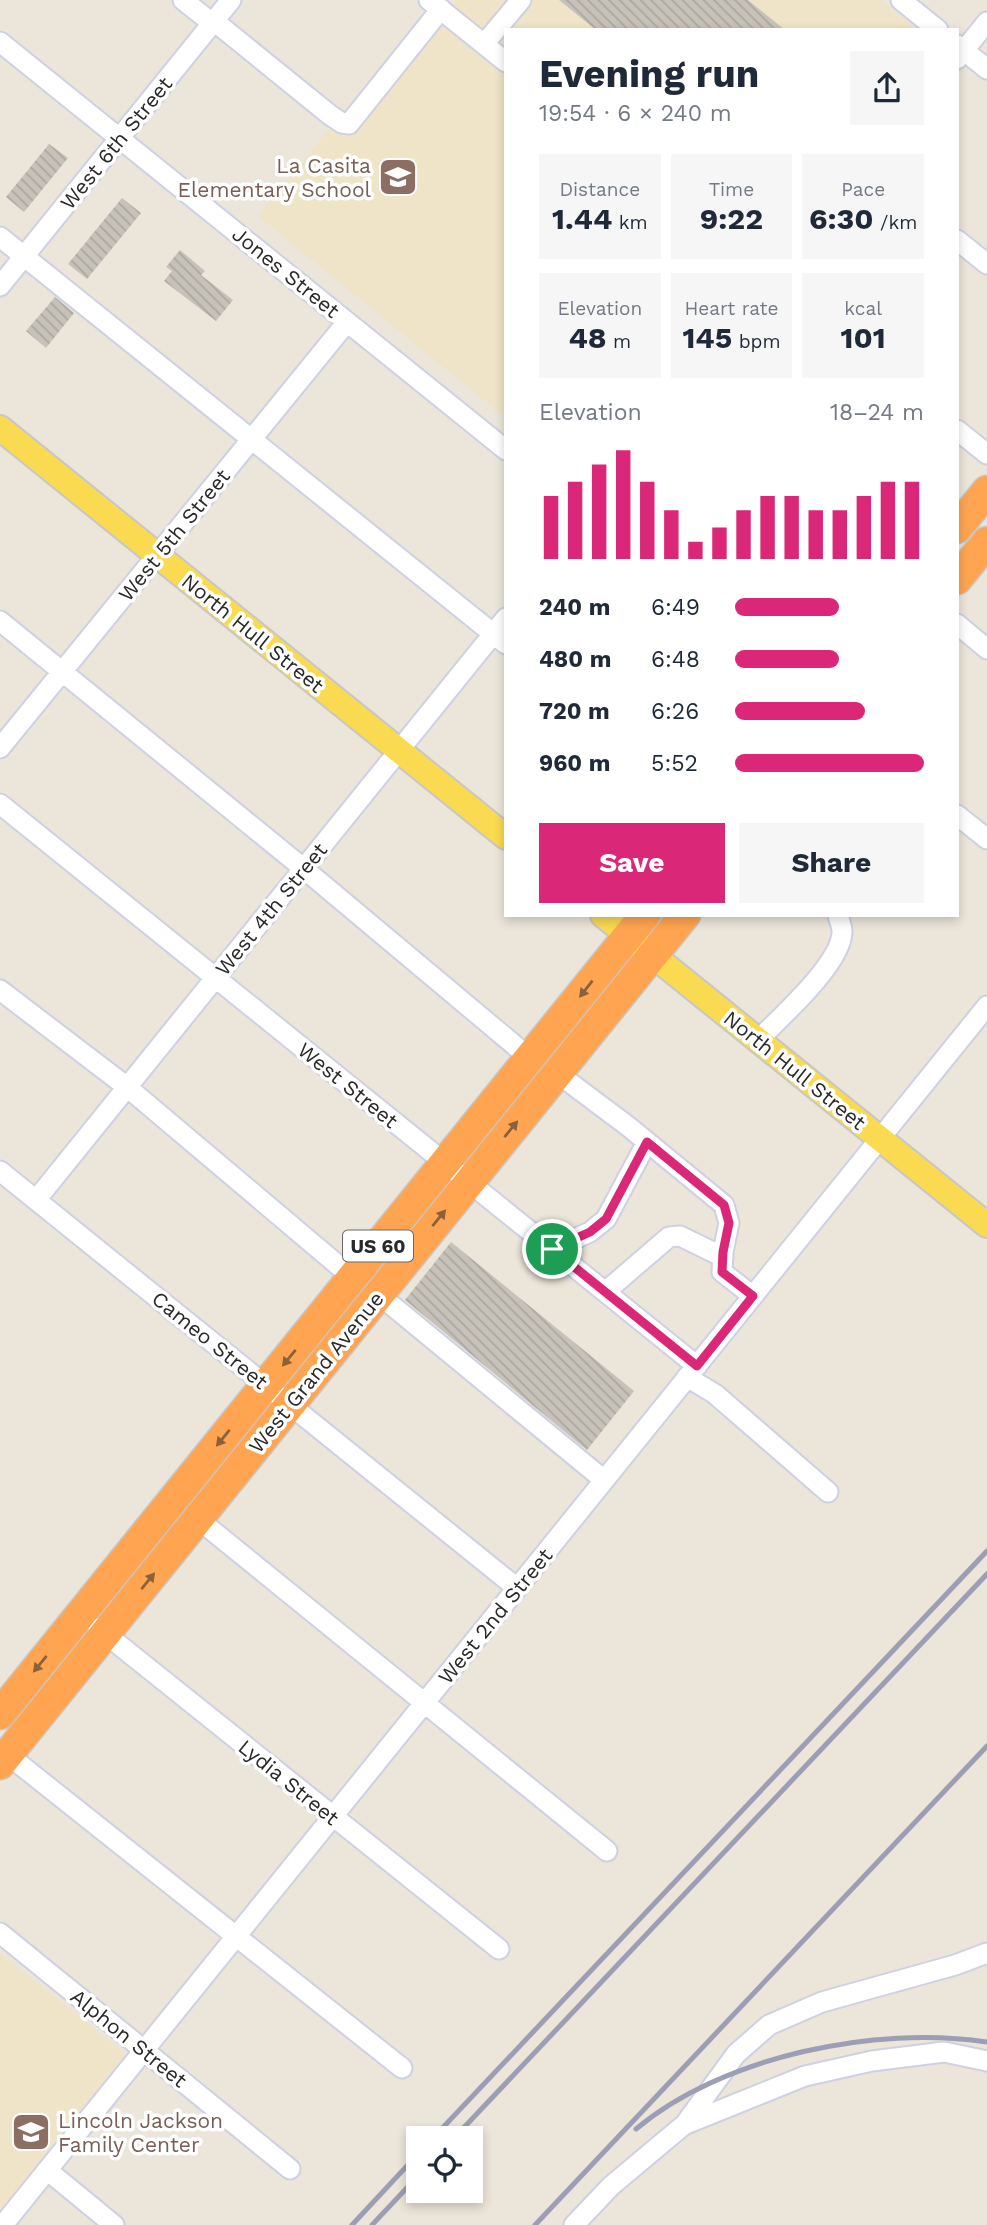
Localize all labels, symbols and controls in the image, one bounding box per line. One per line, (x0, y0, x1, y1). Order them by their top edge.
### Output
button: share (850, 51, 924, 125)
text: Evening run (539, 52, 759, 96)
street label: West 6th Street (55, 71, 177, 214)
text: 19:54 · 6 × 240 m (539, 100, 732, 127)
place label: La Casita Elementary School (178, 153, 372, 202)
school or university icon: La Casita Elementary School (377, 156, 419, 198)
text: Distance (559, 178, 640, 201)
text: Time (709, 178, 754, 201)
text: Pace (841, 178, 885, 201)
text: 1.44 (552, 201, 612, 236)
text: 9:22 (700, 201, 763, 236)
text: 6:30 (809, 201, 874, 236)
text: km (612, 211, 648, 234)
text: /km (874, 211, 917, 234)
street label: Jones Street (227, 221, 345, 323)
text: Elevation (557, 297, 642, 320)
text: Heart rate (685, 297, 778, 320)
text: kcal (844, 297, 882, 320)
text: 48 (568, 320, 607, 355)
text: 145 (682, 320, 732, 355)
text: 101 (841, 320, 886, 355)
text: m (607, 330, 631, 353)
text: bpm (732, 330, 781, 353)
text: Elevation (539, 399, 642, 426)
text: 18–24 m (830, 399, 924, 426)
street label: West 5th Street (113, 464, 235, 606)
street label: North Hull Street (177, 568, 329, 698)
text: 240 m (539, 594, 610, 621)
text: 6:49 (651, 594, 700, 621)
text: 480 m (539, 646, 611, 673)
text: 6:48 (651, 646, 700, 673)
text: 720 m (539, 698, 610, 725)
text: 6:26 (651, 698, 699, 725)
text: 960 m (539, 750, 610, 777)
text: 5:52 (651, 750, 698, 777)
button: Save (539, 823, 725, 903)
button: Share (739, 823, 924, 903)
street label: West 4th Street (210, 837, 332, 980)
one-way arrow (579, 980, 593, 998)
street label: North Hull Street (719, 1005, 871, 1135)
street label: West Street (293, 1037, 403, 1133)
one-way arrow (504, 1120, 519, 1138)
one-way arrow (432, 1210, 447, 1228)
pin (522, 1219, 582, 1279)
road number: US 60 (343, 1230, 413, 1262)
icon: arrive (533, 1230, 571, 1268)
street label: Cameo Street (147, 1286, 273, 1394)
street label: West Grand Avenue (243, 1286, 389, 1458)
one-way arrow (281, 1348, 296, 1366)
one-way arrow (216, 1429, 231, 1447)
street label: West 2nd Street (433, 1543, 558, 1689)
one-way arrow (141, 1573, 156, 1591)
one-way arrow (33, 1655, 48, 1673)
street label: Lydia Street (234, 1734, 344, 1830)
street label: Alphon Street (66, 1983, 192, 2093)
place label: Lincoln Jackson Family Center (58, 2108, 223, 2157)
school or university icon: Lincoln Jackson Family Center (10, 2111, 52, 2153)
map controls (406, 2126, 483, 2203)
button: locate (406, 2126, 483, 2203)

